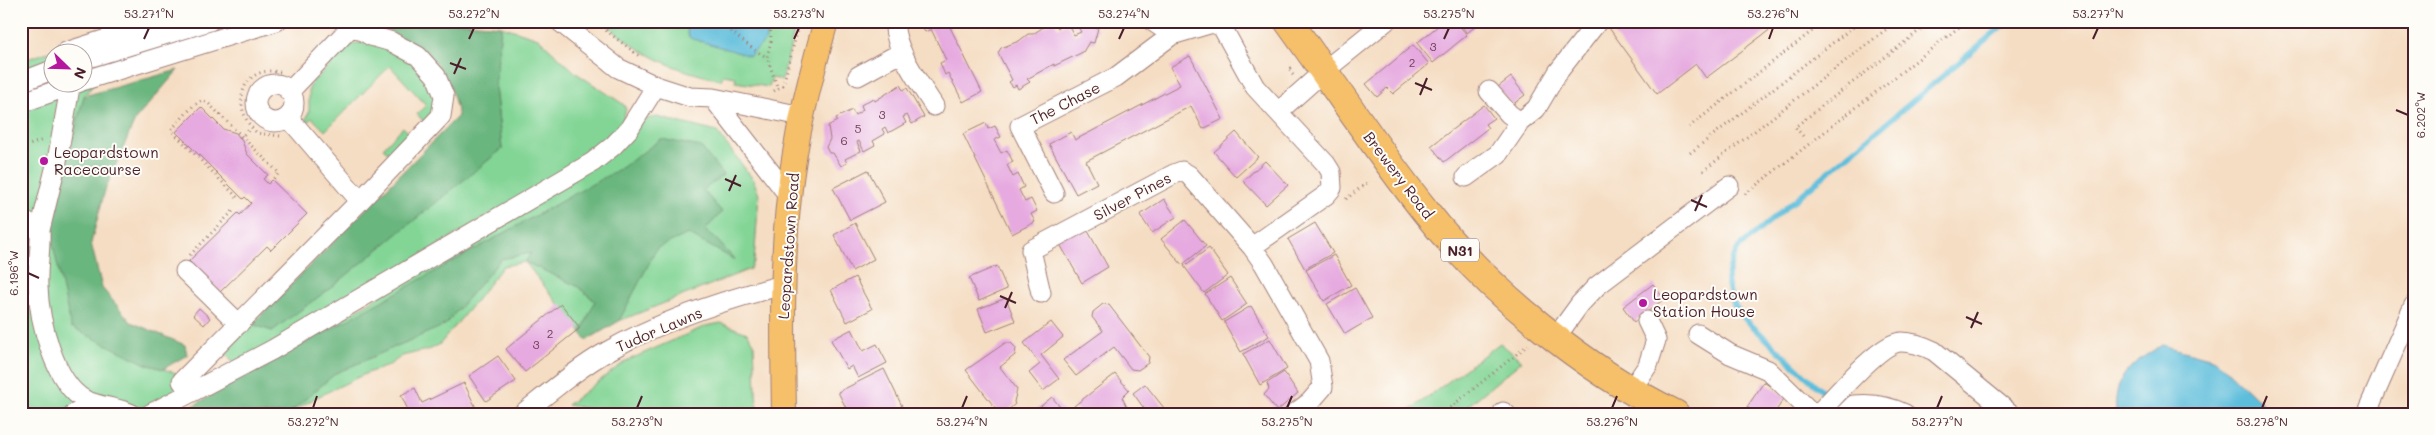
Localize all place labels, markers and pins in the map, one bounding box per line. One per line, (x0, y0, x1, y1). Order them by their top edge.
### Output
place label: Leopardstown Racecourse (54, 142, 158, 179)
marker: Leopardstown Racecourse (38, 155, 50, 167)
place label: Leopardstown Station House (1653, 284, 1757, 321)
marker: Leopardstown Station House (1637, 297, 1649, 309)

